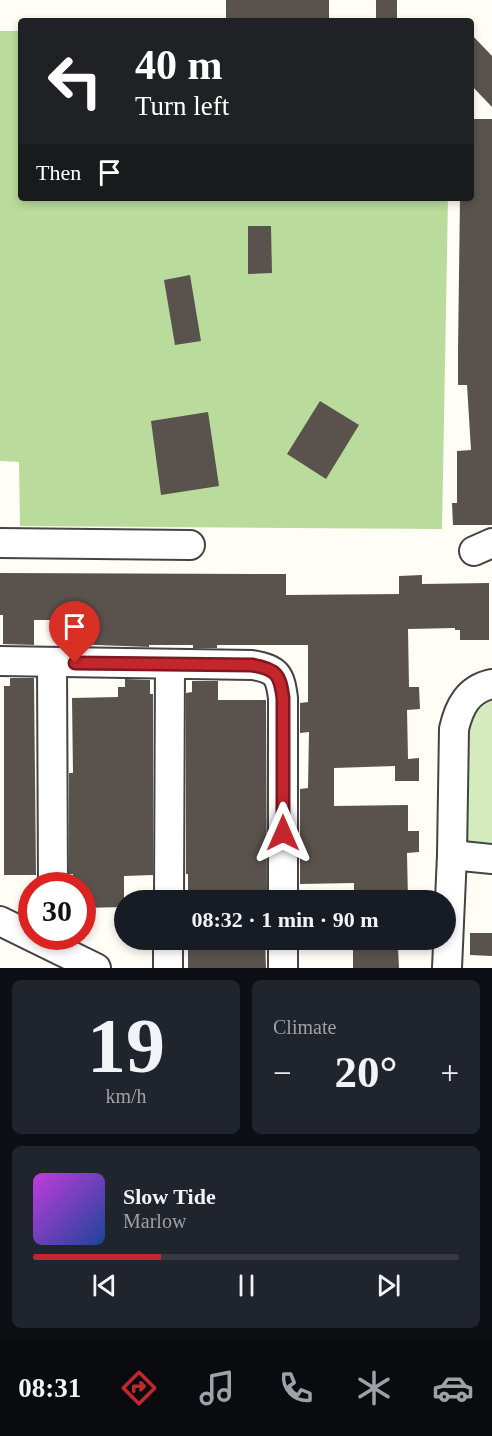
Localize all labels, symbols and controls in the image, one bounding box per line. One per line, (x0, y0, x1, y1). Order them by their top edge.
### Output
icon: left (36, 42, 114, 120)
text: 40 m (135, 42, 223, 88)
text: Turn left (135, 91, 229, 121)
icon: arrive (93, 156, 126, 189)
text: Then (36, 160, 81, 185)
pin (49, 601, 100, 663)
icon: arrive (58, 610, 91, 643)
position arrow (251, 801, 315, 865)
speed limit sign: 30 (18, 872, 96, 950)
text: 08:32 · 1 min · 90 m (192, 907, 379, 932)
text: 19 (87, 1002, 165, 1089)
text: Climate (273, 1016, 336, 1038)
text: 20° (335, 1047, 398, 1097)
text: − (273, 1055, 292, 1091)
text: + (440, 1055, 459, 1091)
text: km/h (105, 1085, 147, 1107)
text: Slow Tide (123, 1184, 216, 1209)
text: Marlow (123, 1210, 186, 1232)
icon: previous (88, 1269, 121, 1302)
icon: pause (230, 1269, 263, 1302)
icon: next (372, 1269, 405, 1302)
icon: directions (118, 1367, 160, 1409)
icon: music (196, 1367, 238, 1409)
icon: phone (275, 1367, 317, 1409)
icon: climate (353, 1367, 395, 1409)
icon: car (432, 1367, 474, 1409)
text: 08:31 (18, 1373, 81, 1403)

